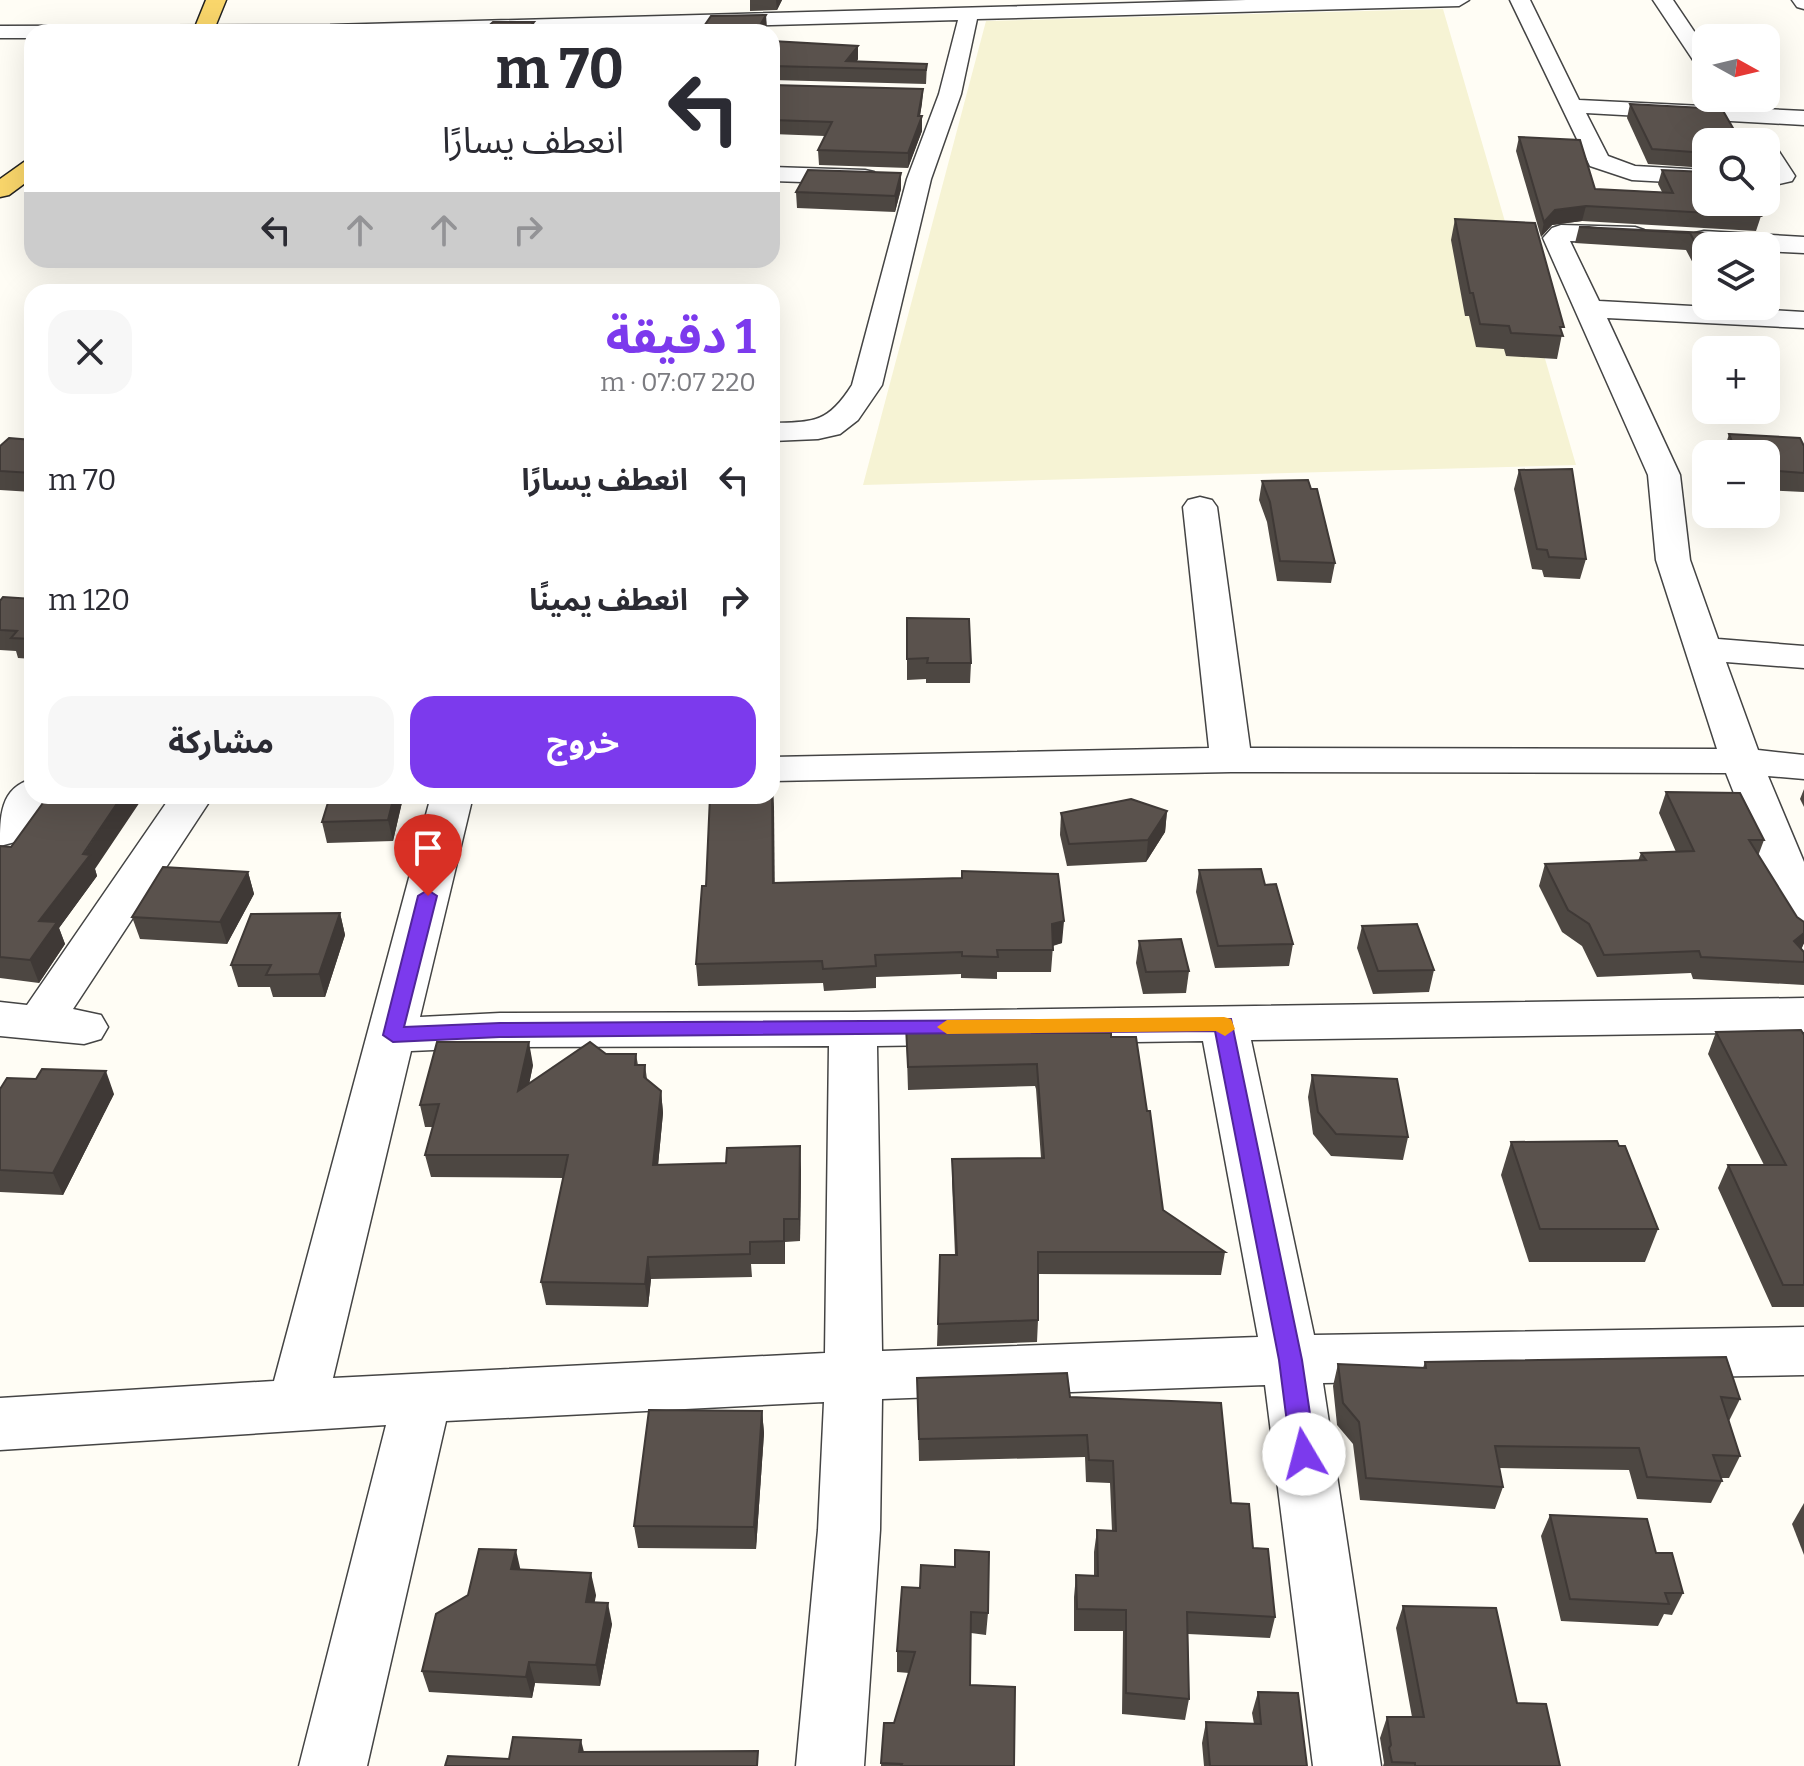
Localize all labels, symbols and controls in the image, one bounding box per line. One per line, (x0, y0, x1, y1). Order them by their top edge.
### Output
north arrow (1692, 24, 1780, 112)
map controls (1692, 24, 1780, 528)
text: 70 m (496, 36, 624, 103)
icon: left (652, 56, 756, 160)
text: انعطف يسارًا (442, 119, 624, 163)
button: search (1692, 128, 1780, 216)
icon: left (254, 208, 298, 252)
icon: ahead (338, 208, 382, 252)
icon: ahead (422, 208, 466, 252)
icon: right (506, 208, 550, 252)
button: layers (1692, 232, 1780, 320)
text: 1 دقيقة (606, 308, 756, 366)
button: close (48, 310, 132, 394)
button: + (1692, 336, 1780, 424)
text: 220 m · 07:07 (600, 367, 756, 398)
button: − (1692, 440, 1780, 528)
icon: left (712, 458, 756, 502)
text: 70 m (48, 462, 116, 498)
text: انعطف يسارًا (521, 462, 688, 498)
icon: right (712, 578, 756, 622)
text: 120 m (48, 582, 130, 618)
text: انعطف يمينًا (529, 582, 688, 618)
button: مشاركة (48, 696, 394, 788)
button: خروج (410, 696, 756, 788)
pin (394, 814, 462, 896)
icon: arrive (406, 826, 450, 870)
position arrow (1262, 1412, 1346, 1496)

